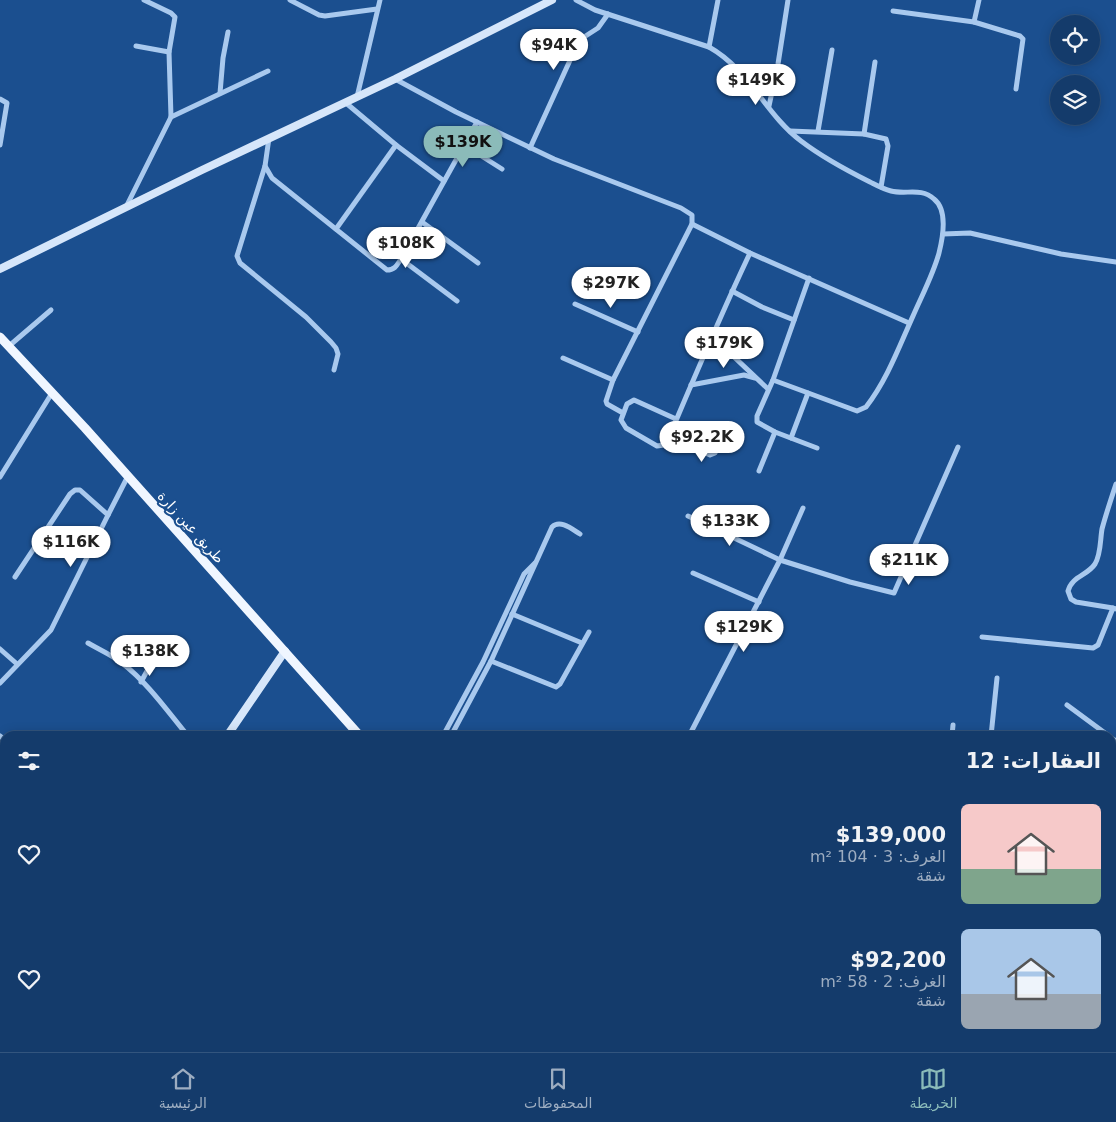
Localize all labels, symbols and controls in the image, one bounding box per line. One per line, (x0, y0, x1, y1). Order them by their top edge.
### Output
map controls (1050, 15, 1100, 125)
button: locate (1050, 15, 1100, 65)
pin: $94K (524, 28, 584, 71)
text: $94K (531, 35, 577, 54)
pin: $149K (721, 64, 791, 106)
text: $149K (728, 70, 784, 89)
button: layers (1050, 75, 1100, 125)
pin: $139K (428, 126, 498, 168)
text: $139K (435, 132, 491, 151)
pin: $108K (371, 226, 441, 269)
text: $108K (378, 233, 434, 252)
pin: $297K (576, 266, 646, 309)
text: $297K (583, 273, 639, 292)
pin: $179K (689, 326, 759, 369)
text: $179K (696, 333, 752, 352)
pin: $92.2K (661, 420, 743, 463)
text: $92.2K (670, 427, 734, 446)
street label: طريق عين زارة (154, 488, 228, 567)
pin: $133K (695, 504, 765, 547)
text: $133K (702, 511, 758, 530)
pin: $116K (36, 526, 106, 568)
text: $116K (43, 532, 99, 551)
pin: $211K (874, 544, 944, 586)
text: $211K (881, 550, 937, 569)
pin: $129K (709, 610, 779, 653)
text: $129K (716, 617, 772, 636)
pin: $138K (115, 634, 185, 677)
text: $138K (122, 641, 178, 660)
icon: filters (15, 747, 43, 775)
text: العقارات: 12 (966, 749, 1101, 773)
text: $139,000 (836, 823, 946, 847)
icon: home (1001, 824, 1061, 884)
icon: heart (15, 840, 43, 868)
text: الغرف: 3 · 104 m² (810, 847, 946, 866)
text: شقة (916, 866, 946, 885)
text: $92,200 (850, 948, 946, 972)
icon: home (1001, 949, 1061, 1009)
icon: heart (15, 965, 43, 993)
text: الغرف: 2 · 58 m² (820, 972, 946, 991)
text: شقة (916, 991, 946, 1010)
tab: الرئيسية (159, 1065, 207, 1111)
tab: المحفوظات (524, 1065, 592, 1111)
tab: الخريطة (910, 1065, 957, 1111)

